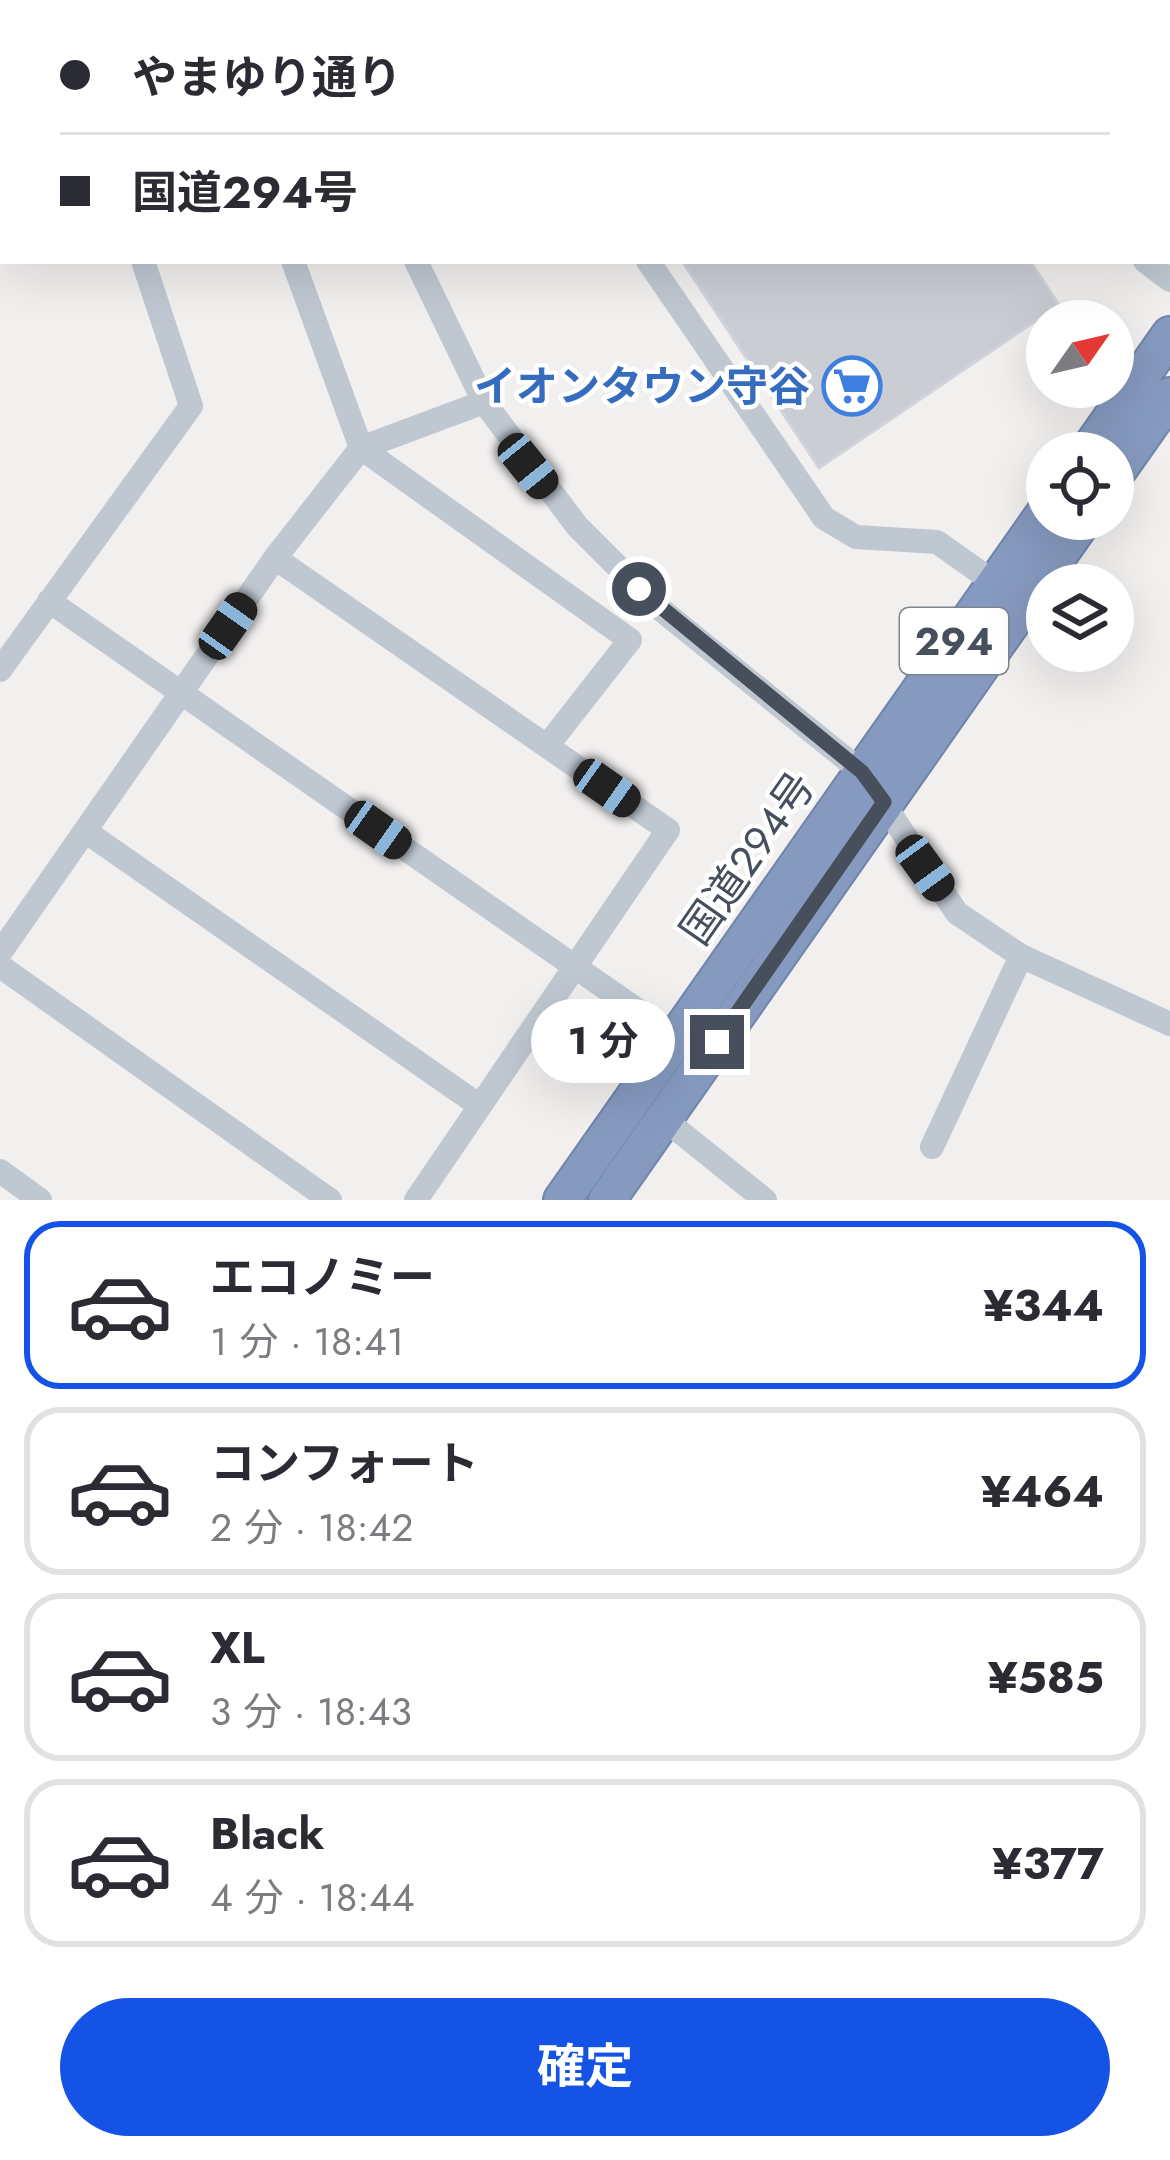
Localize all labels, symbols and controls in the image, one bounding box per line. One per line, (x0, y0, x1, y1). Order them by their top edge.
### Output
text: やまゆり通り (132, 45, 402, 110)
text: 国道294号 (132, 160, 358, 225)
north arrow (1026, 300, 1134, 408)
map controls (1026, 300, 1134, 672)
supermarket icon: イオンタウン守谷 (821, 355, 883, 417)
place label: イオンタウン守谷 (474, 356, 810, 417)
car (491, 427, 565, 505)
button: locate (1026, 432, 1134, 540)
route start (612, 562, 666, 616)
button: layers (1026, 564, 1134, 672)
car (193, 586, 263, 666)
road number: 294 (900, 608, 1008, 674)
car (567, 753, 647, 823)
street label: 国道294号 (665, 759, 829, 957)
car (338, 795, 418, 865)
car (889, 828, 961, 908)
callout: 1 分 (531, 1000, 675, 1084)
text: 1 分 (568, 1012, 638, 1069)
route end (690, 1015, 744, 1069)
text: エコノミー (210, 1245, 435, 1310)
icon: car (66, 1251, 174, 1359)
text: ¥344 (983, 1273, 1104, 1338)
text: 1 分 · 18:41 (210, 1313, 404, 1370)
text: コンフォート (210, 1431, 479, 1496)
icon: car (66, 1437, 174, 1545)
text: ¥464 (981, 1459, 1104, 1524)
text: 2 分 · 18:42 (210, 1499, 413, 1556)
text: XL (210, 1615, 265, 1680)
icon: car (66, 1623, 174, 1731)
text: ¥585 (988, 1645, 1104, 1710)
text: 3 分 · 18:43 (210, 1683, 412, 1740)
text: Black (210, 1801, 324, 1866)
icon: car (66, 1809, 174, 1917)
text: ¥377 (992, 1831, 1104, 1896)
text: 4 分 · 18:44 (210, 1869, 415, 1926)
button: 確定 (60, 1998, 1110, 2136)

